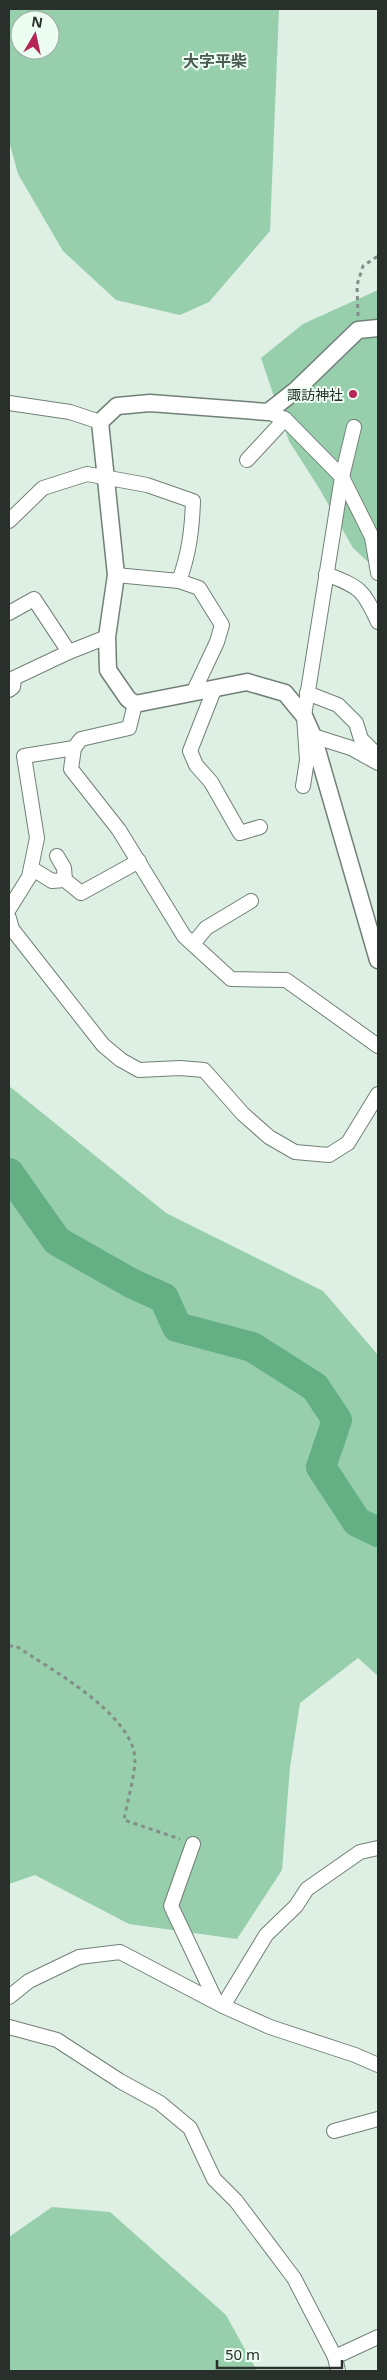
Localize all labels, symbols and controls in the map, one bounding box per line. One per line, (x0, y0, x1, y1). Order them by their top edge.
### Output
north arrow (10, 10, 60, 60)
text: N (30, 11, 44, 32)
district label: 大字平柴 (183, 50, 247, 72)
place label: 諏訪神社 (287, 385, 343, 404)
marker: 諏訪神社 (347, 388, 359, 400)
scale bar (217, 2338, 342, 2370)
text: 50 m (225, 2344, 260, 2364)

